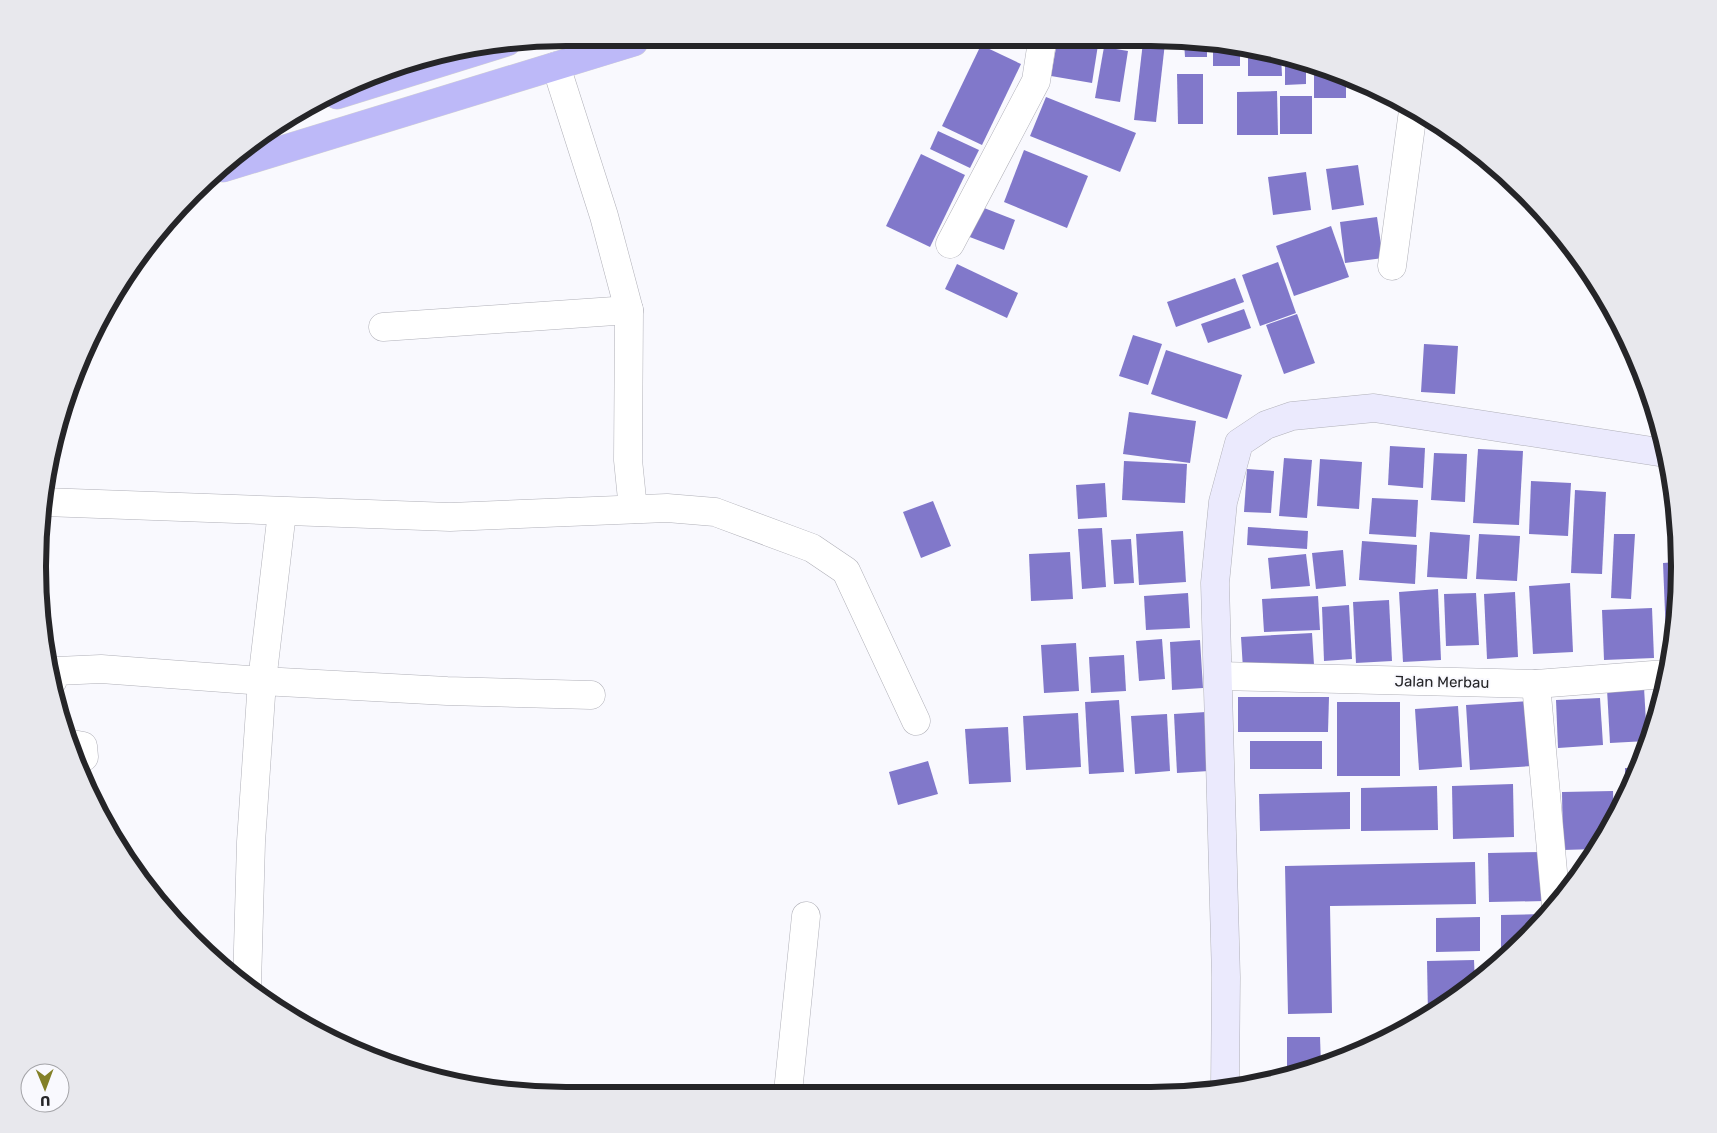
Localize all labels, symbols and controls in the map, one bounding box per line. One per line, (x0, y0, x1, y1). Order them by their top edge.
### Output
street label: Jalan Merbau (1395, 672, 1489, 692)
north arrow (20, 1063, 70, 1113)
text: U (40, 1092, 50, 1109)

